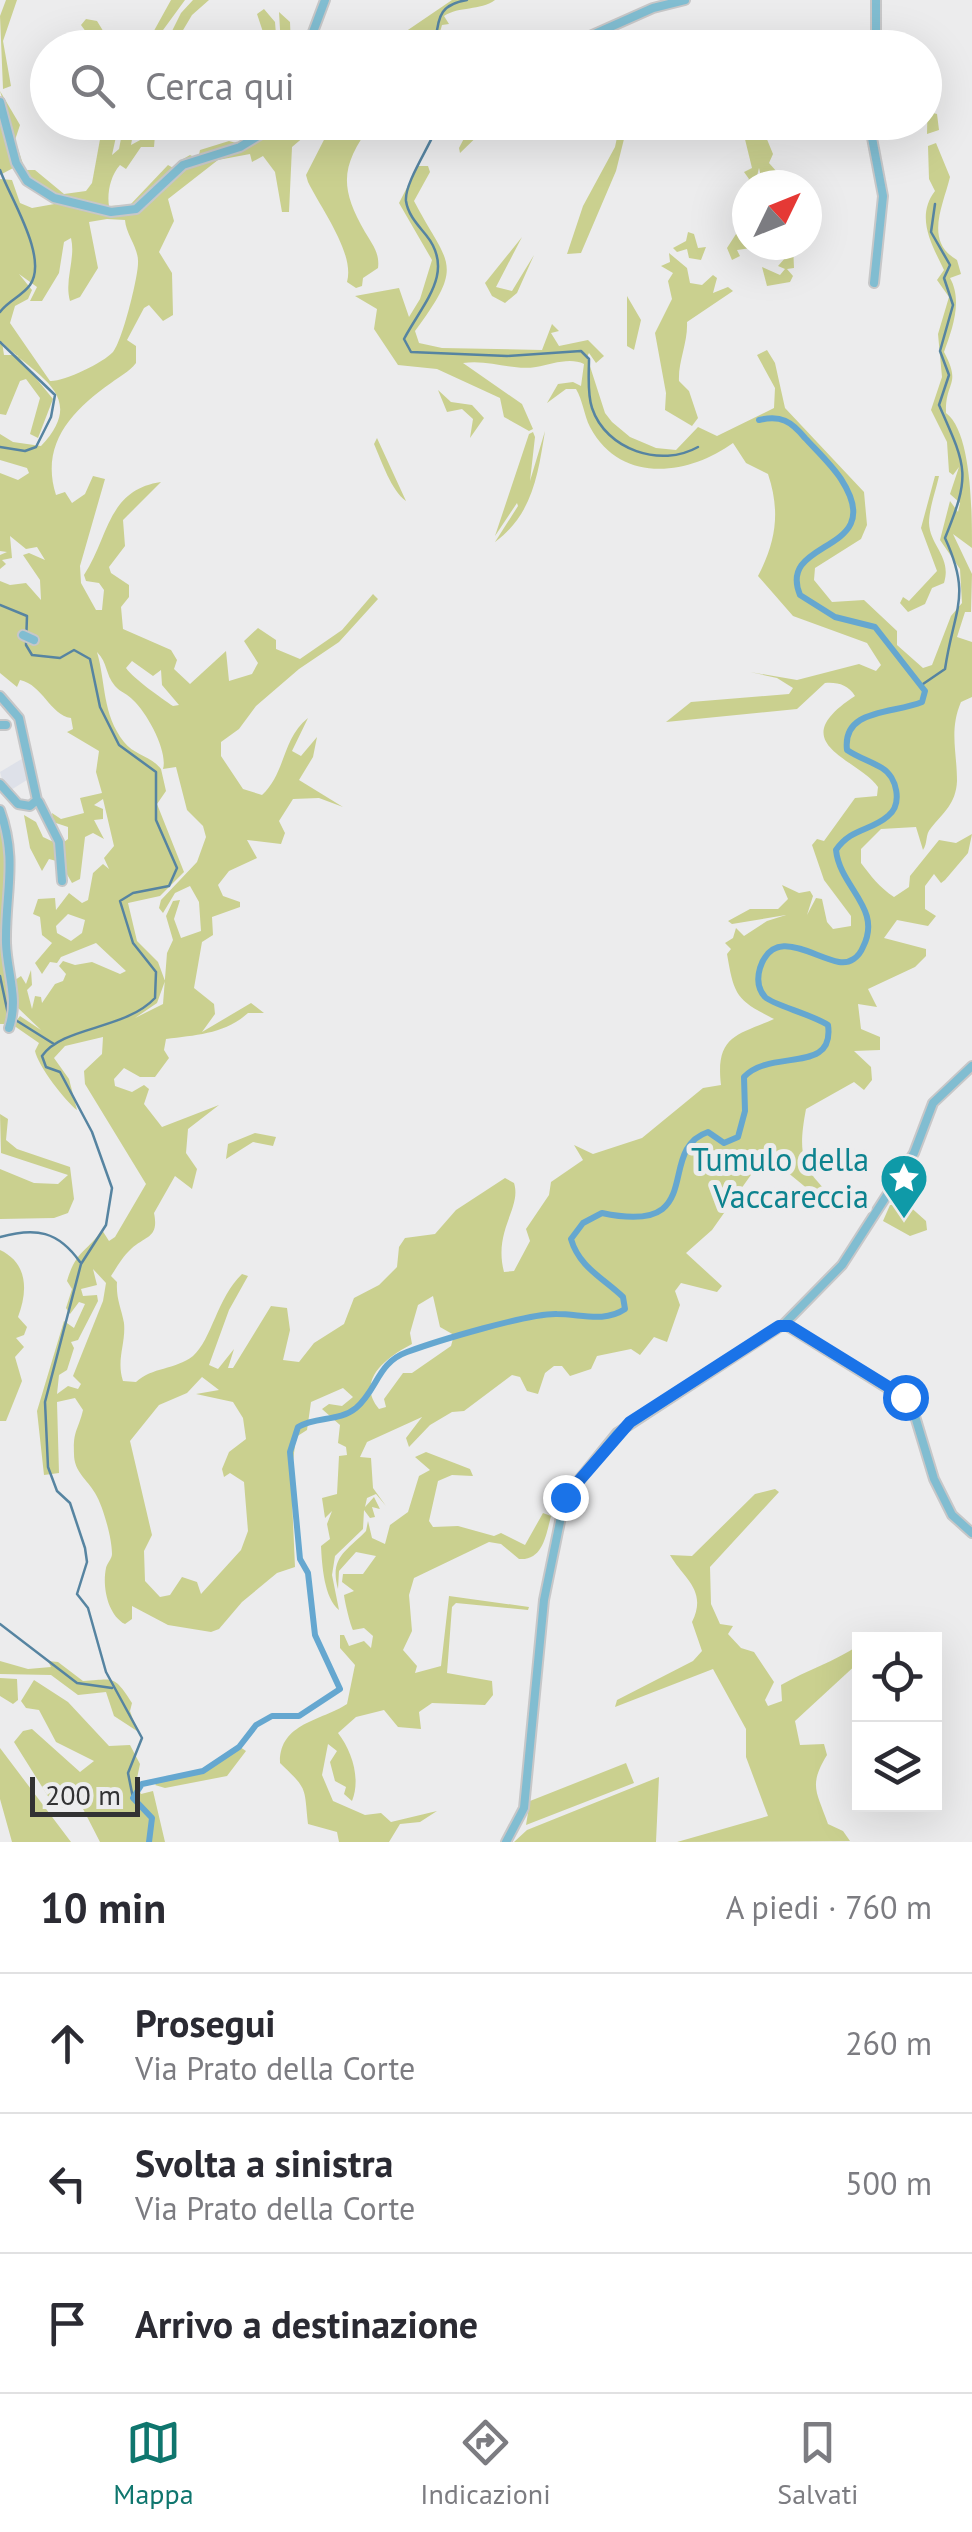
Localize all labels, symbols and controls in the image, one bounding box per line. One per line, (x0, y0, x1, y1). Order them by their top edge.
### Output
search box (30, 30, 942, 140)
icon: search (65, 58, 120, 113)
text: Cerca qui (145, 61, 295, 110)
north arrow (732, 170, 822, 260)
place label: Tumulo della Vaccareccia (691, 1138, 869, 1217)
place icon: Tumulo della Vaccareccia (878, 1152, 930, 1220)
route start (883, 1375, 929, 1421)
route end (543, 1475, 589, 1521)
map controls (852, 1632, 942, 1812)
button: locate (852, 1632, 942, 1722)
button: layers (852, 1722, 942, 1812)
scale bar (30, 1772, 140, 1816)
text: 200 m (45, 1776, 121, 1813)
text: 10 min (40, 1880, 166, 1935)
text: A piedi · 760 m (726, 1886, 932, 1928)
text: Prosegui (135, 1998, 276, 2047)
icon: ahead (40, 2016, 95, 2071)
text: 260 m (845, 2022, 932, 2064)
text: Via Prato della Corte (135, 2047, 415, 2089)
text: Svolta a sinistra (135, 2138, 393, 2187)
icon: left (40, 2156, 95, 2211)
text: 500 m (845, 2162, 932, 2204)
text: Via Prato della Corte (135, 2187, 415, 2229)
icon: arrive (40, 2296, 95, 2351)
text: Arrivo a destinazione (135, 2299, 478, 2348)
tab: Mappa (113, 2415, 194, 2512)
tab: Indicazioni (420, 2415, 551, 2512)
tab: Salvati (777, 2415, 859, 2512)

